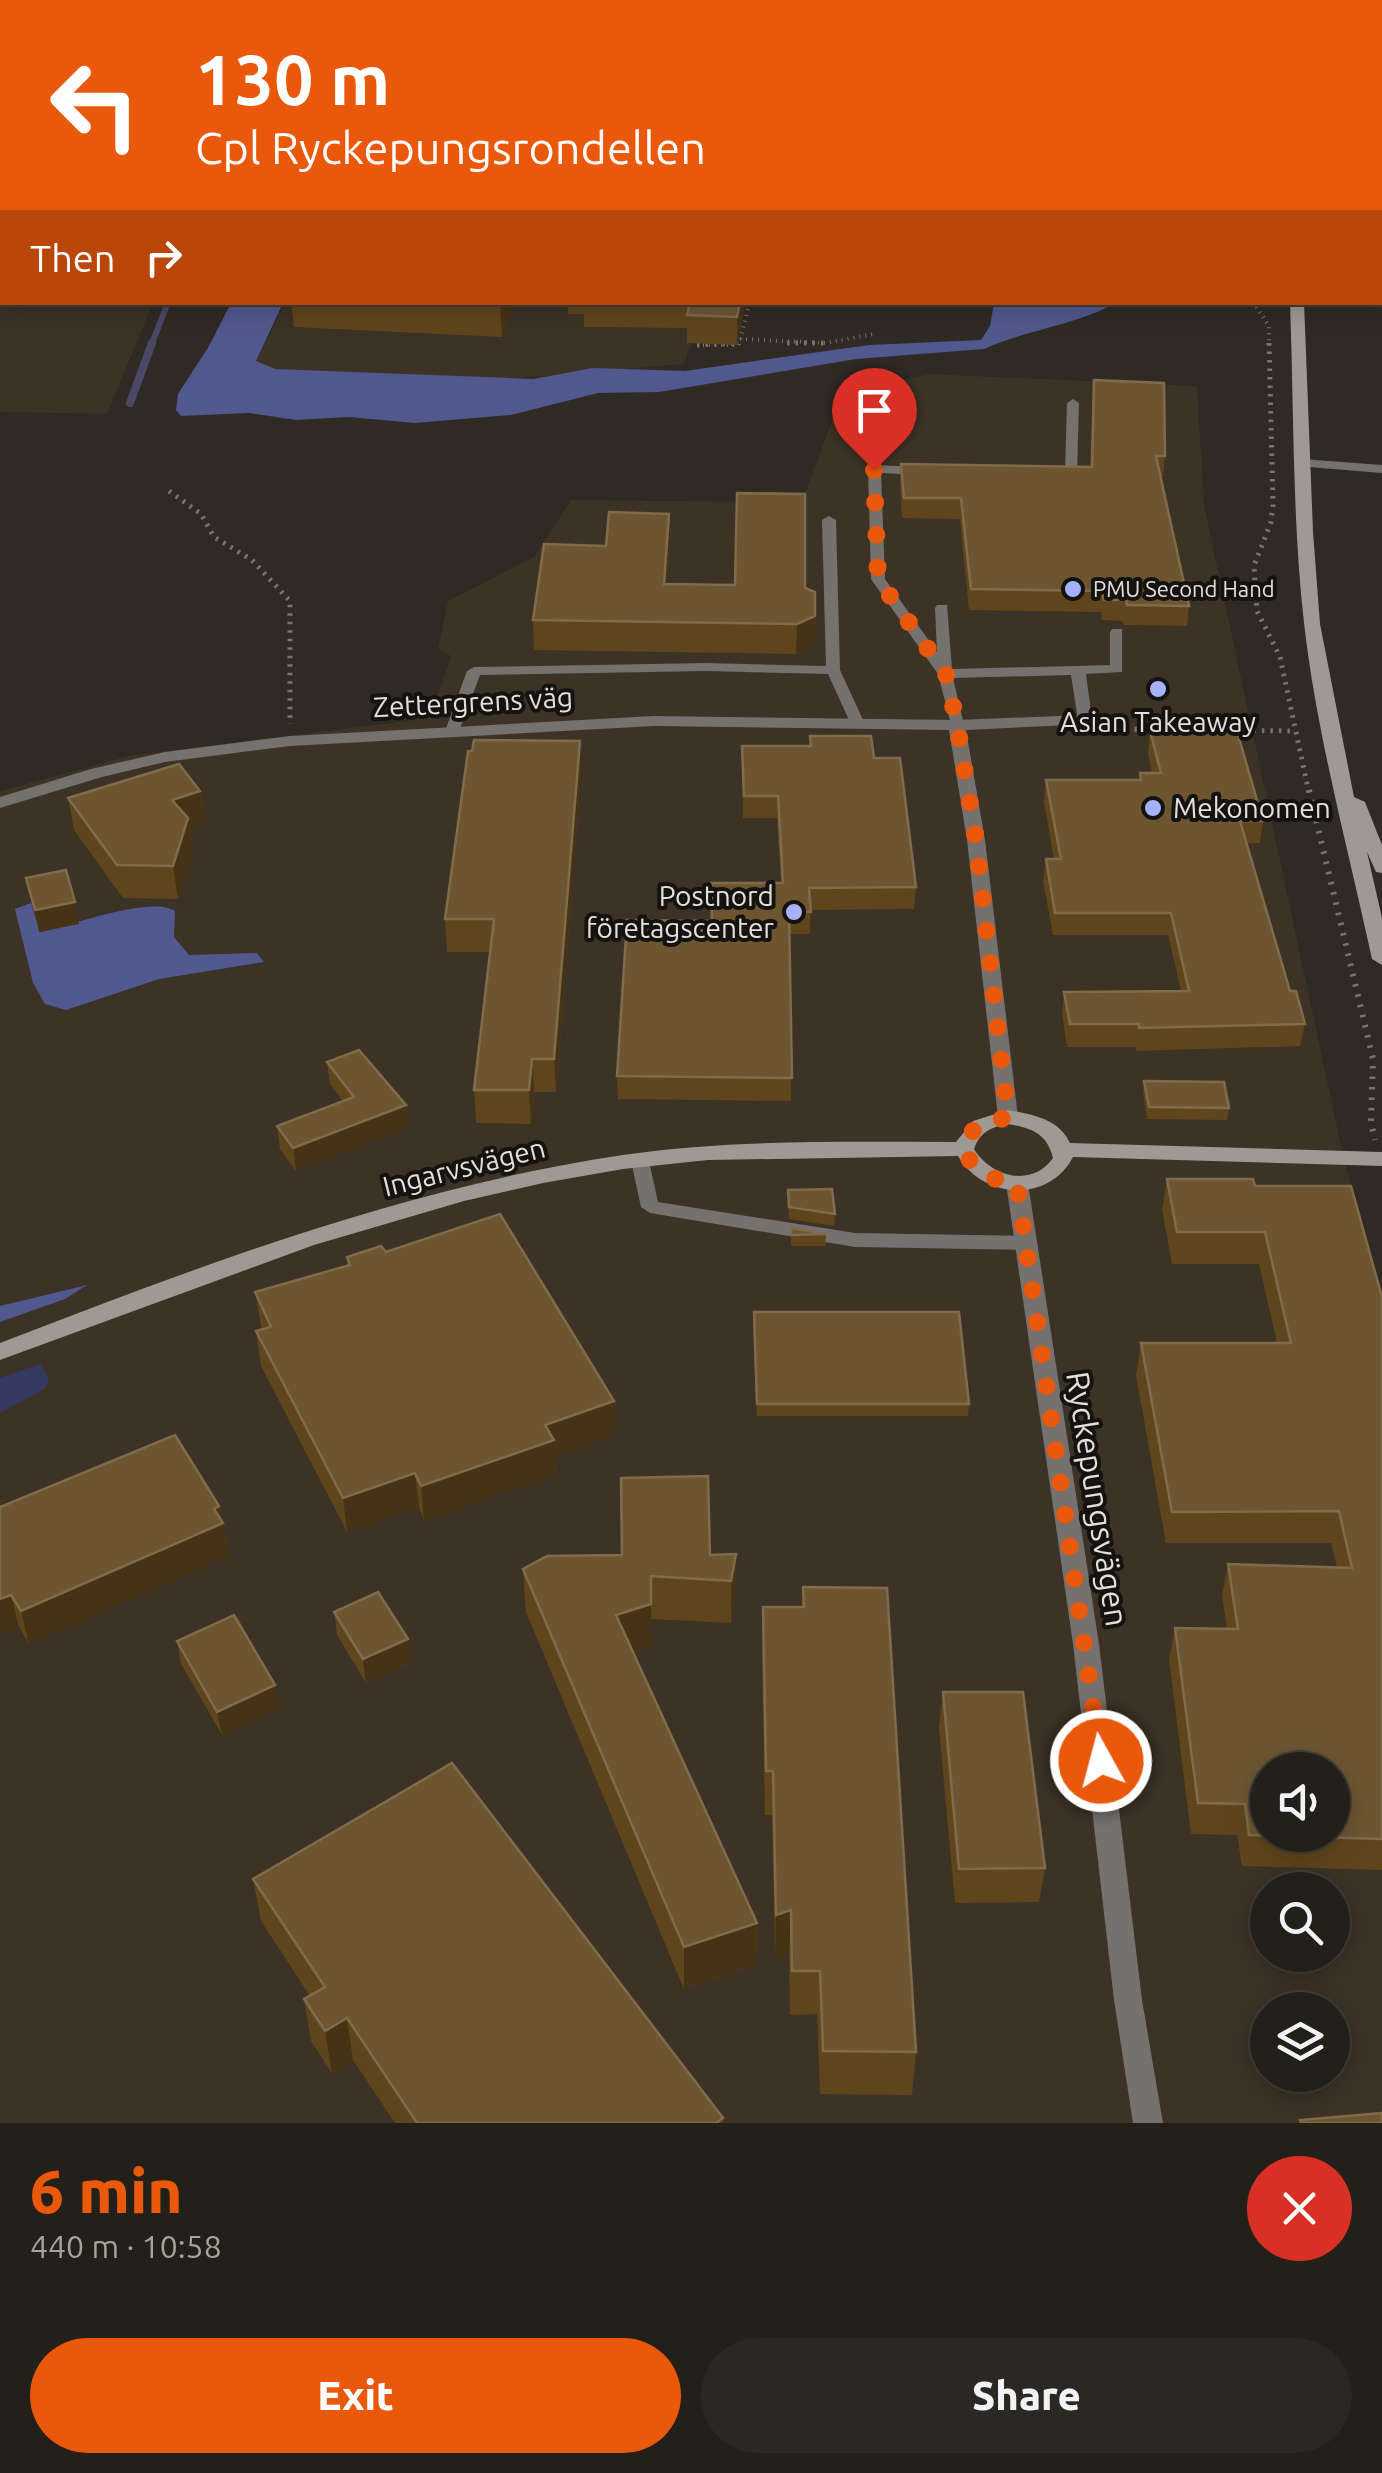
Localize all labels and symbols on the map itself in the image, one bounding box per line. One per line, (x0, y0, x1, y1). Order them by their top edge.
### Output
pin (832, 368, 917, 471)
place label: PMU Second Hand (1093, 576, 1275, 601)
marker: PMU Second Hand (1062, 578, 1084, 600)
marker: Asian Takeaway (1147, 678, 1169, 700)
street label: Zettergrens väg (372, 681, 574, 722)
place label: Asian Takeaway (1060, 706, 1256, 737)
place label: Mekonomen (1173, 792, 1331, 823)
marker: Mekonomen (1142, 797, 1164, 819)
place label: Postnord företagscenter (586, 880, 774, 943)
marker: Postnord företagscenter (783, 901, 805, 923)
street label: Ingarvsvägen (379, 1131, 548, 1202)
street label: Ryckepungsvägen (1060, 1369, 1136, 1629)
position arrow (1049, 1709, 1153, 1813)

